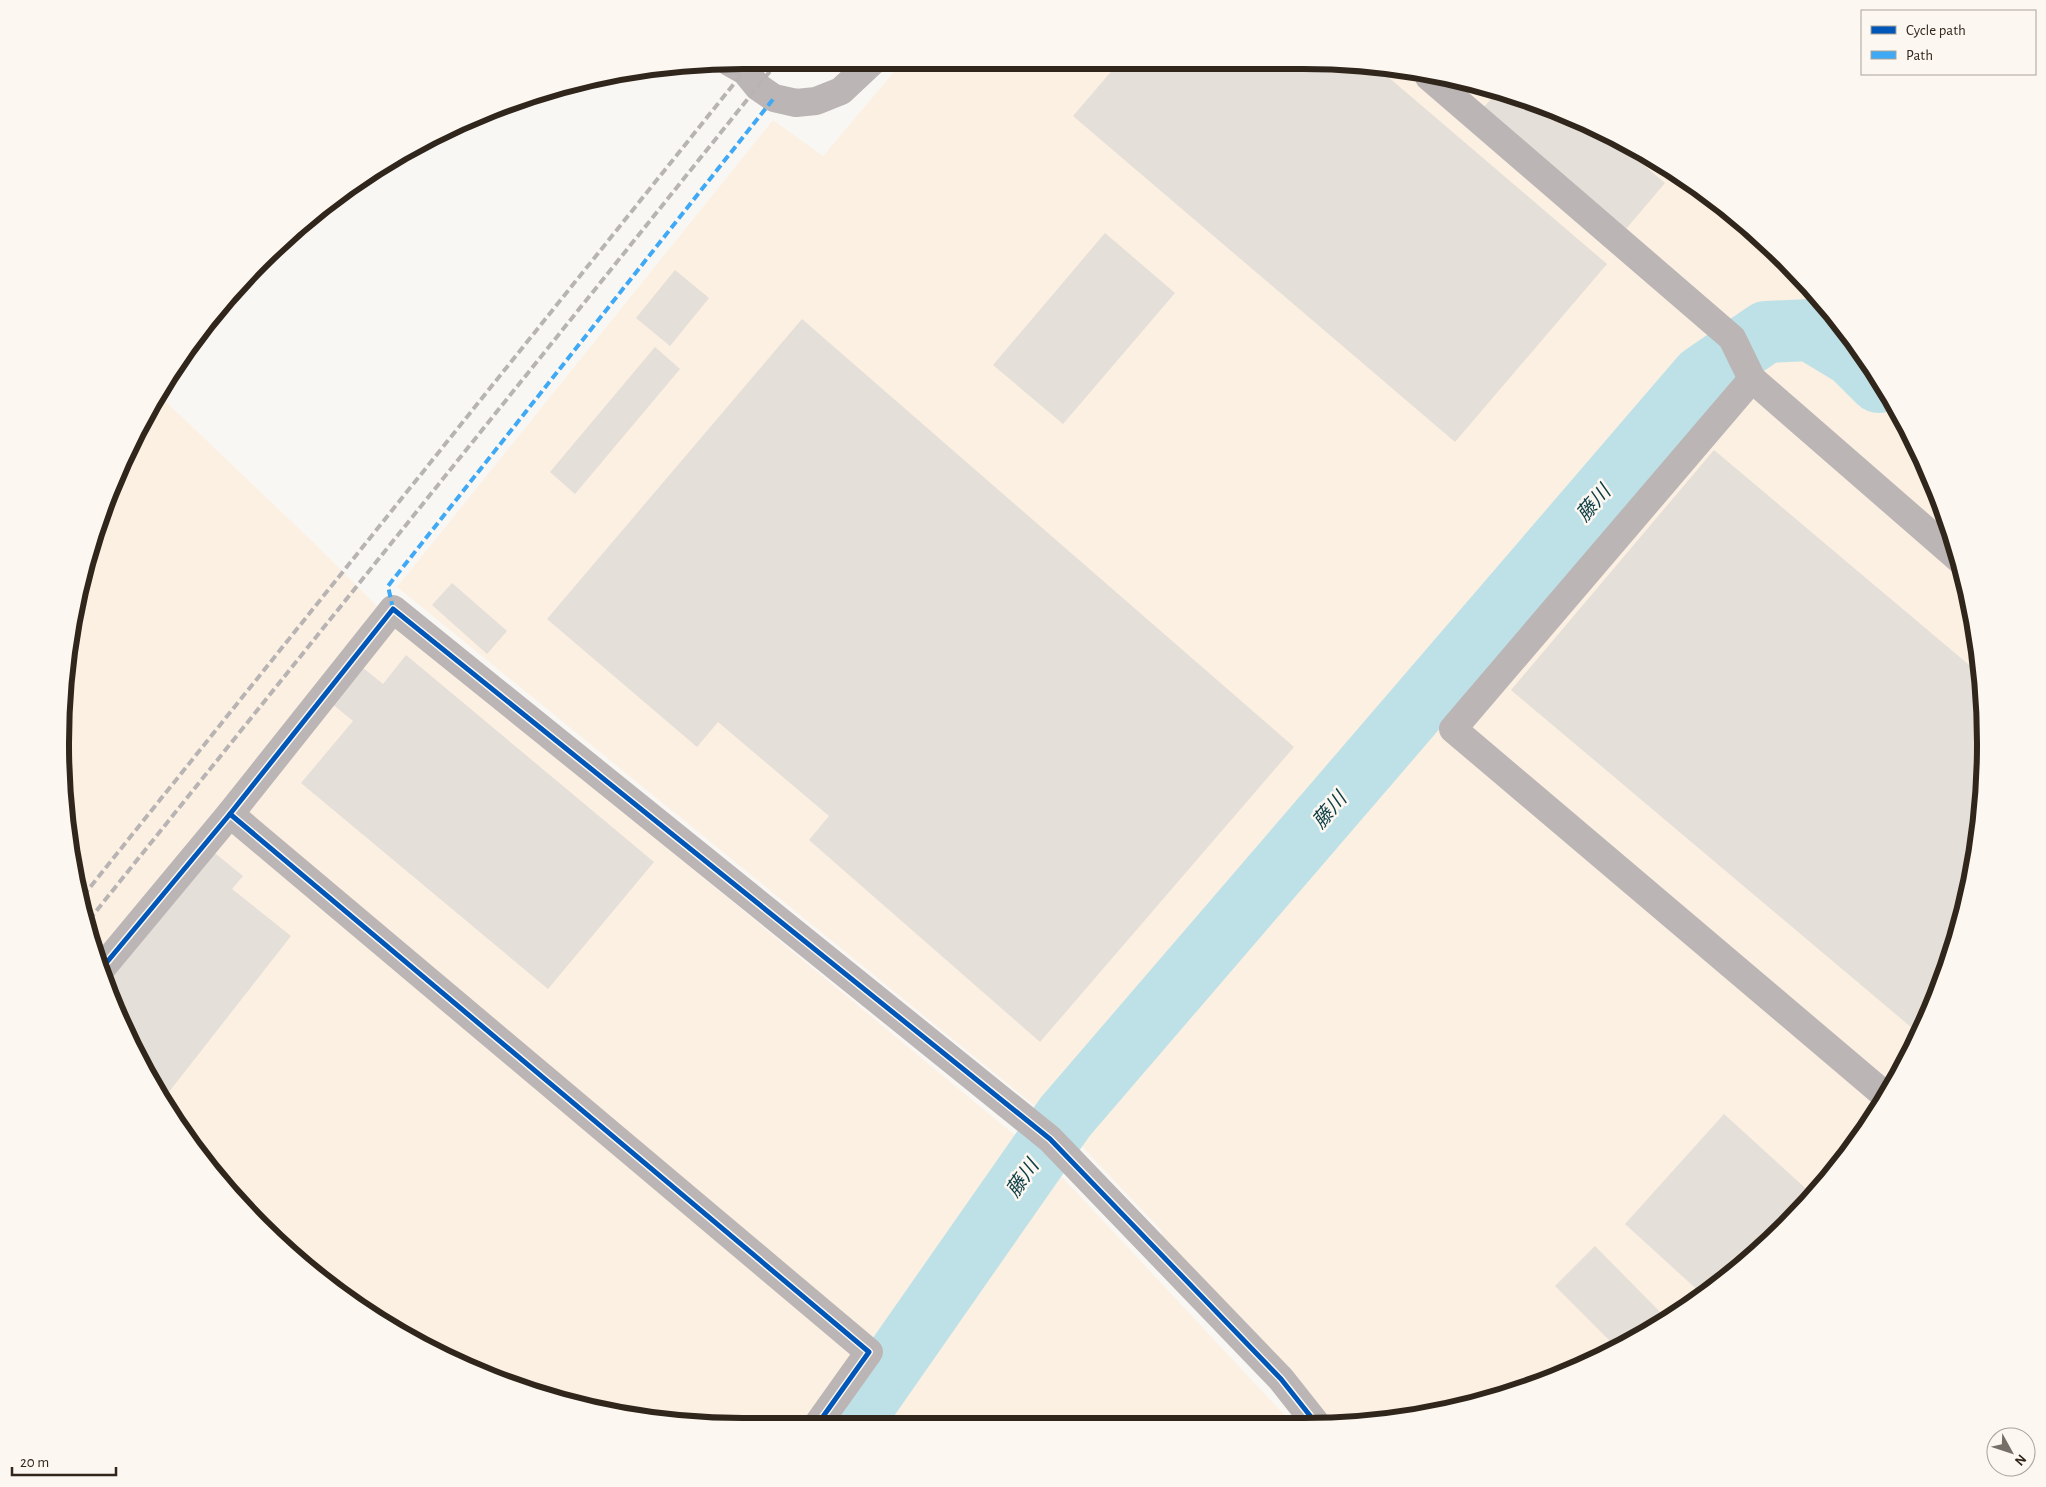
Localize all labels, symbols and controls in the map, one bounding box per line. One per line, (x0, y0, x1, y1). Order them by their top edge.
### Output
legend (1861, 10, 2036, 75)
text: Cycle path (1906, 23, 1966, 38)
text: Path (1906, 48, 1933, 63)
water label: 藤川 (1572, 480, 1616, 525)
water label: 藤川 (1308, 787, 1352, 832)
water label: 藤川 (1002, 1154, 1044, 1201)
north arrow (1986, 1427, 2036, 1477)
scale bar (12, 1444, 116, 1476)
text: N (2012, 1451, 2029, 1468)
text: 20 m (20, 1455, 49, 1470)

